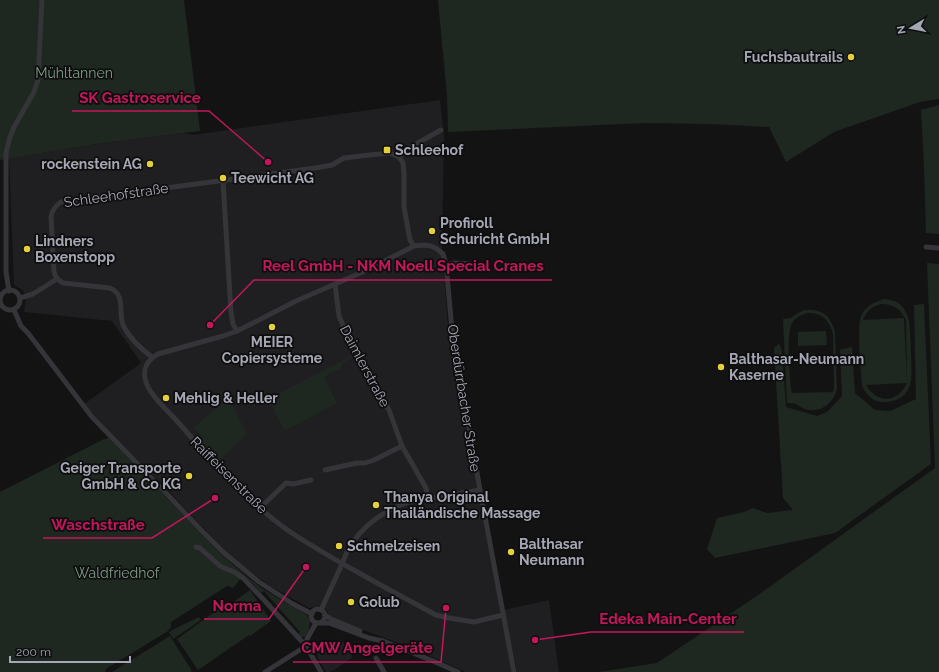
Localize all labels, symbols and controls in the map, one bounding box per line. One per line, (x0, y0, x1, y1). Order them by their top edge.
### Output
north arrow (891, 8, 931, 48)
text: N (895, 24, 909, 35)
place label: Fuchsbautrails (744, 49, 843, 65)
marker: Fuchsbautrails (846, 52, 856, 62)
park label: Mühltannen (35, 65, 113, 81)
callout: SK Gastroservice (72, 84, 209, 111)
text: SK Gastroservice (79, 89, 201, 107)
place label: Schleehof (395, 142, 464, 158)
marker: Schleehof (382, 145, 392, 155)
place label: rockenstein AG (41, 156, 142, 172)
marker: rockenstein AG (145, 159, 155, 169)
place label: Teewicht AG (231, 170, 314, 186)
marker: Teewicht AG (218, 173, 228, 183)
street label: Schleehofstraße (63, 180, 169, 210)
place label: Profiroll Schuricht GmbH (440, 215, 550, 247)
marker: Profiroll Schuricht GmbH (427, 226, 437, 236)
place label: Lindners Boxenstopp (35, 233, 115, 265)
marker: Lindners Boxenstopp (22, 244, 32, 254)
callout: Reel GmbH - NKM Noell Special Cranes (254, 253, 552, 280)
text: Reel GmbH - NKM Noell Special Cranes (262, 257, 544, 275)
marker: MEIER Copiersysteme (267, 322, 277, 332)
street label: Daimlerstraße (337, 322, 393, 410)
street label: Oberdürrbacher Straße (444, 323, 484, 473)
place label: MEIER Copiersysteme (222, 334, 323, 366)
place label: Balthasar-Neumann Kaserne (729, 351, 864, 383)
marker: Balthasar-Neumann Kaserne (716, 362, 726, 372)
place label: Mehlig & Heller (174, 390, 278, 406)
marker: Mehlig & Heller (161, 393, 171, 403)
street label: Raiffeisenstraße (187, 433, 271, 517)
place label: Geiger Transporte GmbH & Co KG (60, 460, 182, 492)
marker: Geiger Transporte GmbH & Co KG (184, 471, 194, 481)
place label: Thanya Original Thailändische Massage (384, 489, 541, 521)
marker: Thanya Original Thailändische Massage (371, 500, 381, 510)
callout: Waschstraße (43, 511, 152, 538)
text: Waschstraße (51, 516, 145, 534)
place label: Balthasar Neumann (519, 536, 585, 568)
place label: Schmelzeisen (347, 538, 440, 554)
marker: Schmelzeisen (334, 541, 344, 551)
marker: Balthasar Neumann (506, 547, 516, 557)
park label: Waldfriedhof (75, 565, 161, 581)
callout: Norma (204, 592, 269, 619)
place label: Golub (359, 594, 400, 610)
text: Norma (213, 597, 262, 615)
marker: Golub (346, 597, 356, 607)
callout: Edeka Main-Center (591, 605, 744, 632)
text: Edeka Main-Center (599, 610, 737, 628)
callout: CMW Angelgeräte (293, 635, 441, 662)
scale bar (10, 638, 130, 664)
text: CMW Angelgeräte (301, 639, 433, 657)
text: 200 m (16, 645, 51, 659)

